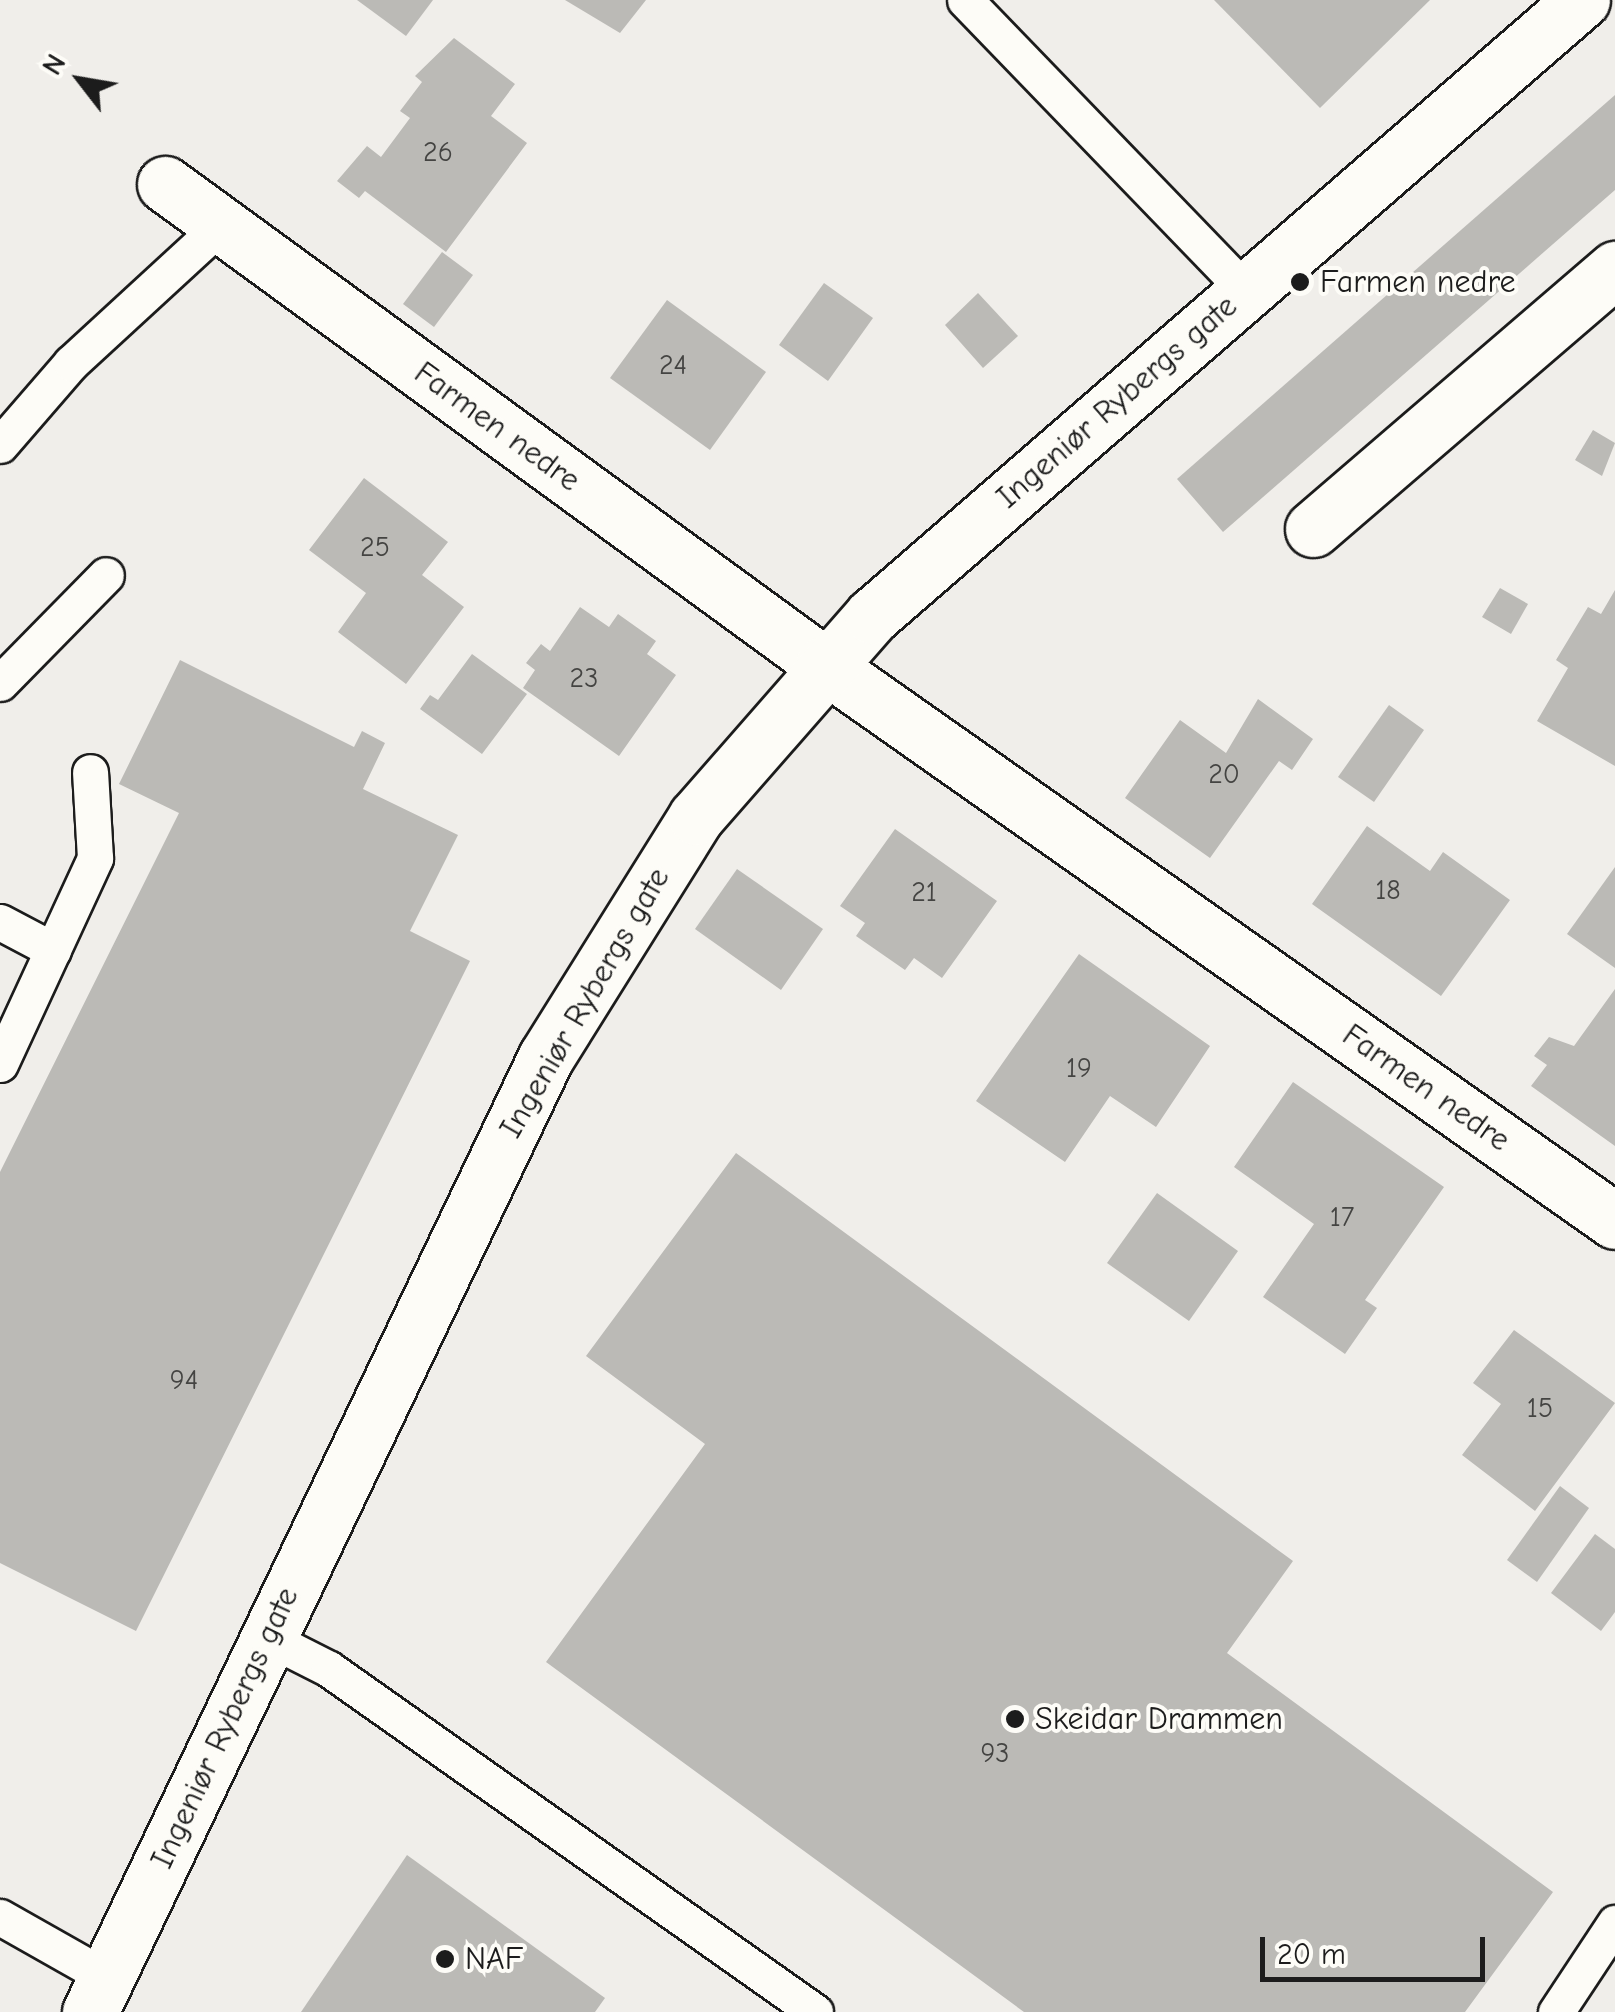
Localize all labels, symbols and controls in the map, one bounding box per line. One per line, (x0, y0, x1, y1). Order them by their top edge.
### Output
north arrow (30, 30, 130, 130)
text: N (36, 48, 73, 81)
house number: 26 (423, 135, 453, 169)
place label: Farmen nedre (1320, 263, 1516, 301)
marker: Farmen nedre (1289, 271, 1311, 293)
street label: Ingeniør Rybergs gate (989, 287, 1245, 517)
house number: 24 (659, 348, 687, 382)
street label: Farmen nedre (407, 354, 587, 500)
house number: 25 (360, 530, 390, 564)
house number: 23 (570, 661, 598, 695)
house number: 20 (1208, 757, 1240, 791)
street label: Ingeniør Rybergs gate (492, 861, 678, 1145)
house number: 18 (1375, 873, 1401, 907)
house number: 21 (911, 875, 937, 909)
street label: Farmen nedre (1335, 1016, 1517, 1160)
house number: 19 (1066, 1051, 1092, 1085)
house number: 17 (1330, 1200, 1354, 1234)
house number: 94 (170, 1363, 198, 1397)
house number: 15 (1527, 1391, 1553, 1425)
street label: Ingeniør Rybergs gate (143, 1581, 307, 1875)
place label: Skeidar Drammen (1035, 1700, 1283, 1738)
marker: Skeidar Drammen (1004, 1708, 1026, 1730)
house number: 93 (980, 1736, 1010, 1770)
scale bar (1265, 1917, 1490, 1979)
text: 20 m (1277, 1937, 1346, 1972)
place label: NAF (465, 1940, 523, 1978)
marker: NAF (434, 1948, 456, 1970)

